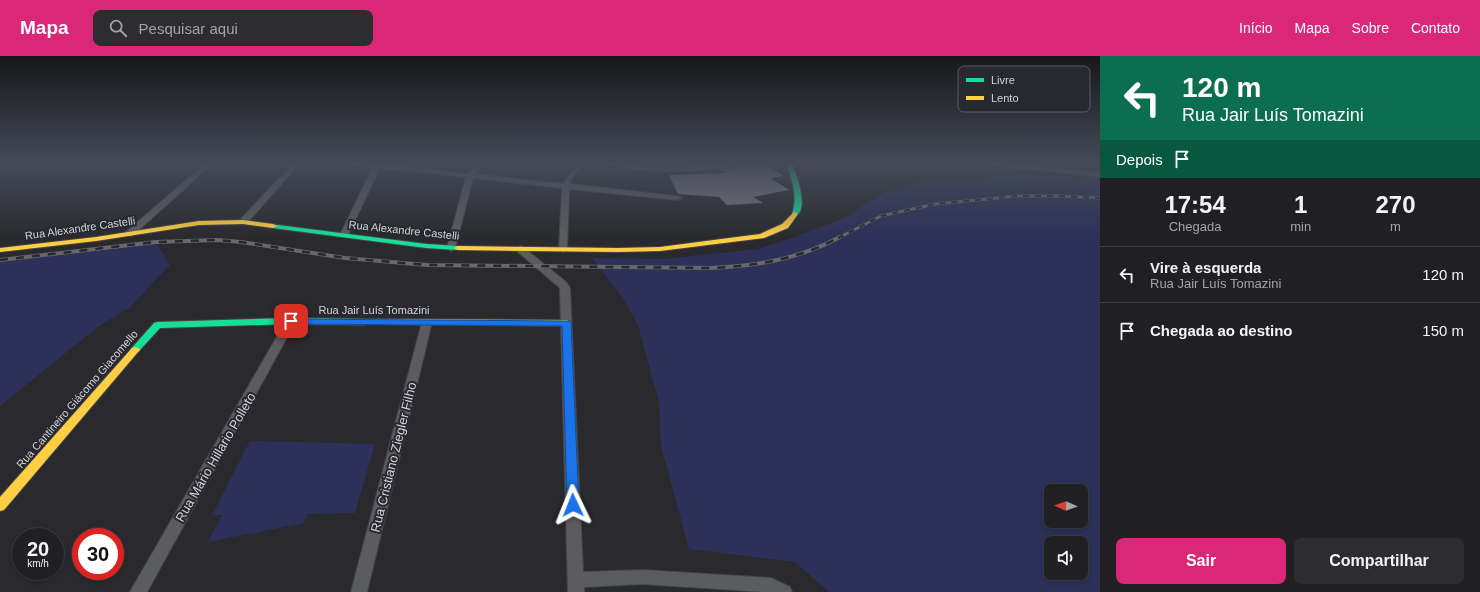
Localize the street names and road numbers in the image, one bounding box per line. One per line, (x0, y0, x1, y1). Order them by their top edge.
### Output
street label: Rua Alexandre Castelli (24, 214, 136, 242)
street label: Rua Alexandre Castelli (348, 218, 460, 242)
street label: Rua Jair Luís Tomazini (318, 304, 430, 316)
street label: Rua Cantineiro Giácomo Giacomello (14, 328, 140, 470)
street label: Rua Cristiano Ziegler Filho (368, 381, 419, 534)
street label: Rua Mário Hillario Polleto (172, 390, 259, 525)

